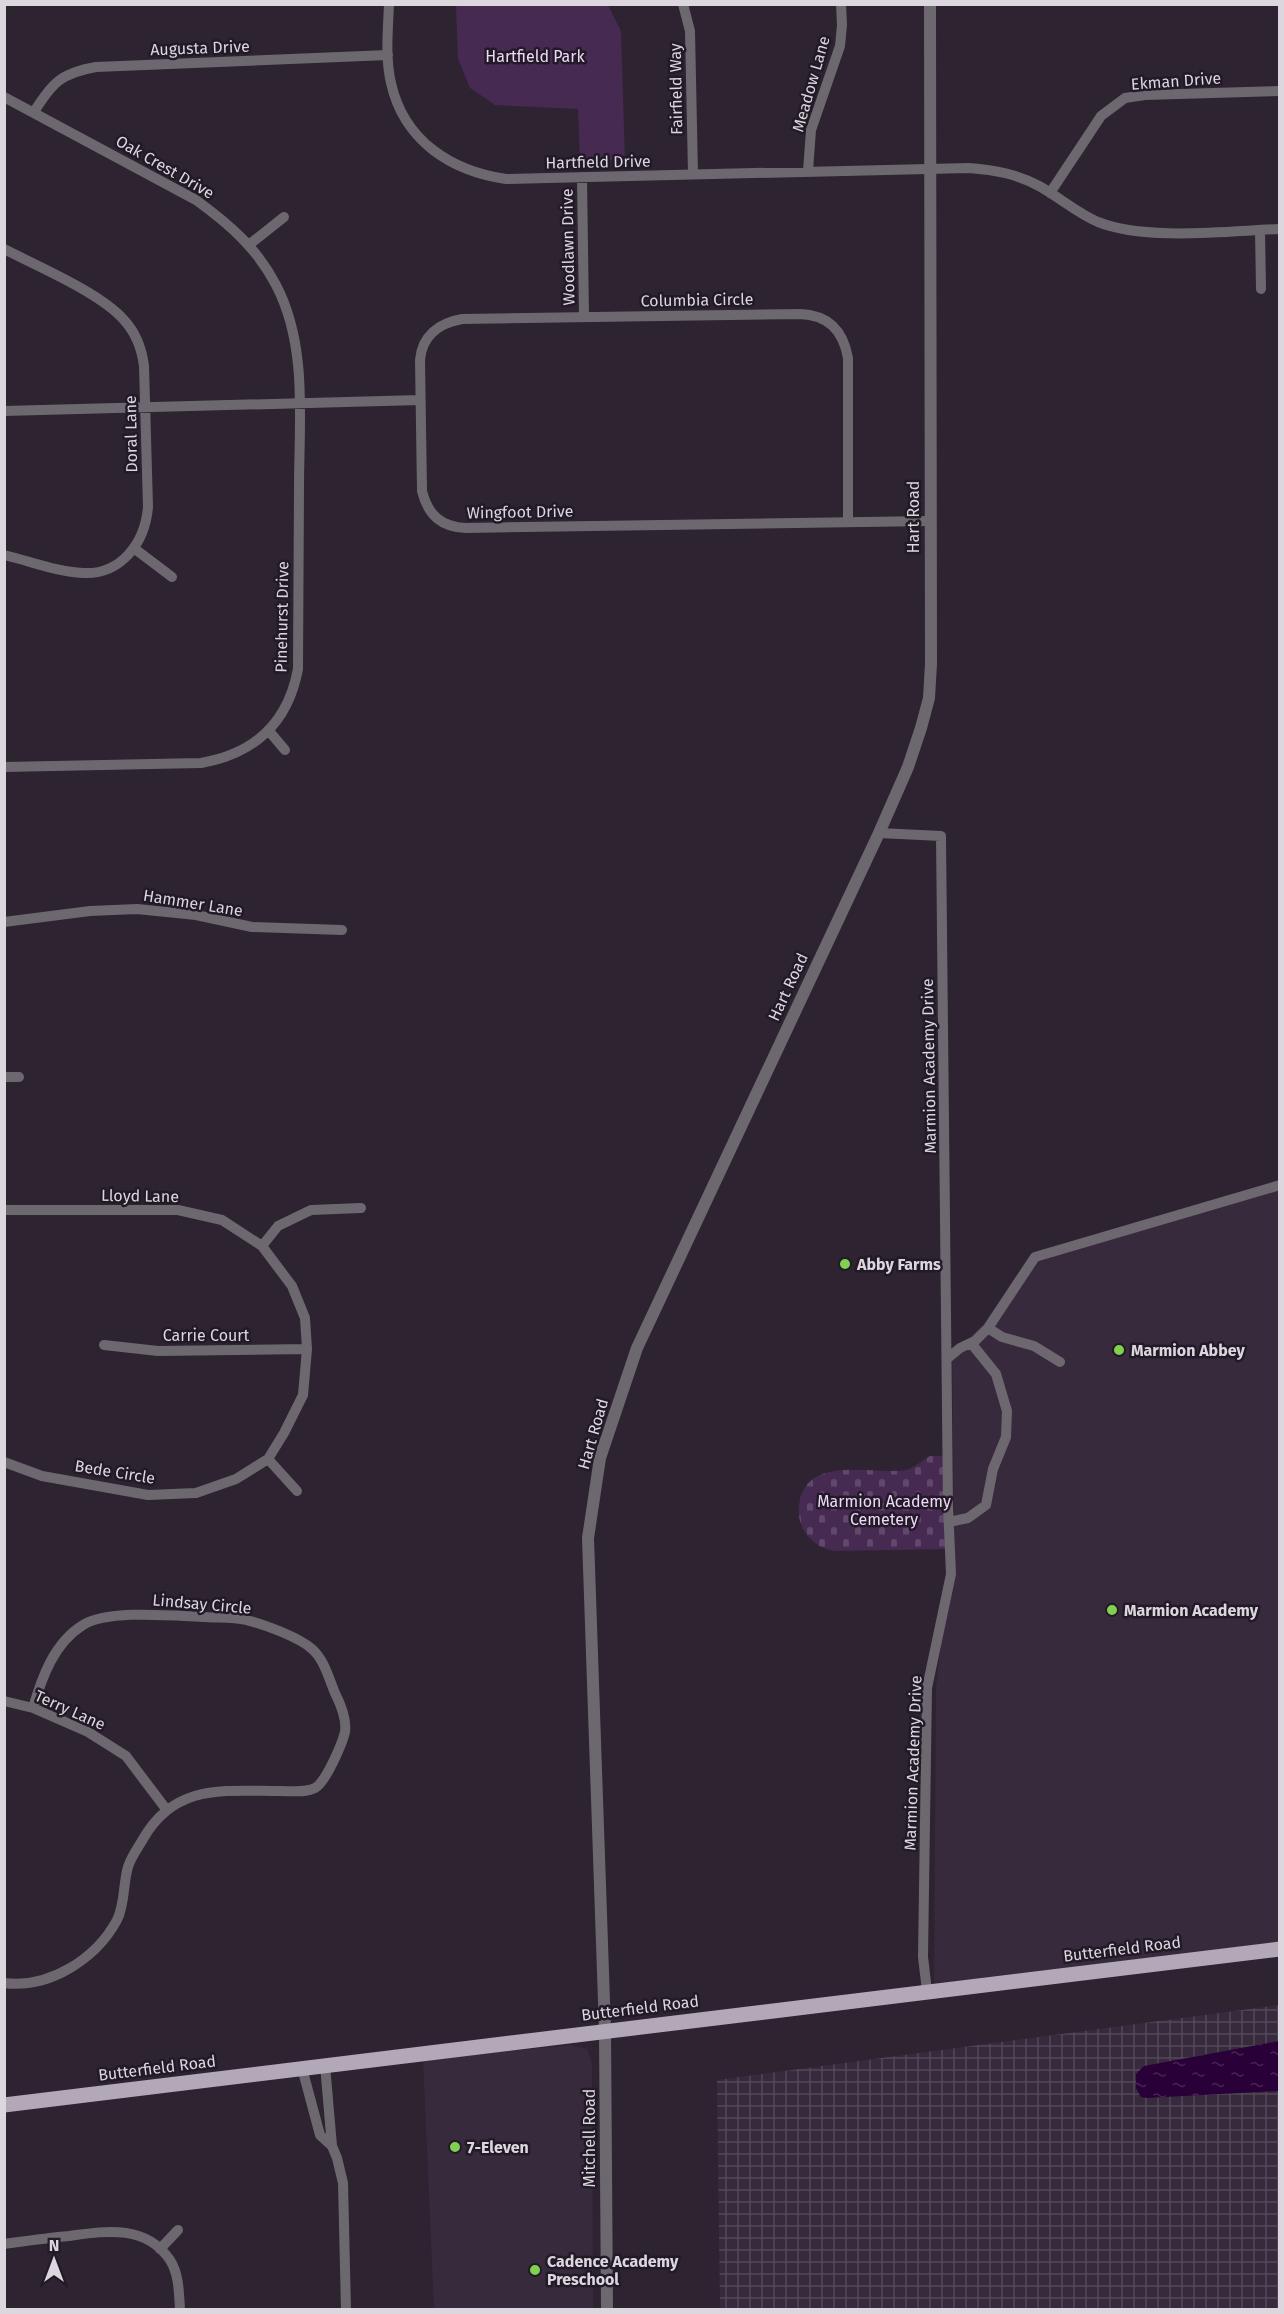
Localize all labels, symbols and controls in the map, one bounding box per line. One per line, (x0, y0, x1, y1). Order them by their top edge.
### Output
street label: Meadow Lane (788, 34, 834, 134)
street label: Augusta Drive (150, 37, 250, 59)
street label: Fairfield Way (666, 43, 686, 135)
park label: Hartfield Park (485, 47, 585, 66)
street label: Ekman Drive (1130, 68, 1222, 94)
street label: Oak Crest Drive (113, 131, 217, 203)
street label: Hartfield Drive (545, 152, 651, 172)
street label: Woodlawn Drive (557, 188, 579, 306)
street label: Columbia Circle (640, 290, 754, 310)
street label: Doral Lane (121, 395, 141, 473)
street label: Hart Road (904, 481, 923, 553)
street label: Wingfoot Drive (466, 502, 574, 522)
street label: Pinehurst Drive (272, 561, 292, 673)
street label: Hammer Lane (142, 886, 244, 920)
street label: Hart Road (764, 950, 812, 1024)
street label: Marmion Academy Drive (918, 978, 940, 1154)
street label: Lloyd Lane (101, 1186, 179, 1206)
place label: Abby Farms (856, 1255, 941, 1274)
marker: Abby Farms (838, 1257, 852, 1271)
street label: Carrie Court (163, 1326, 250, 1345)
place label: Marmion Abbey (1131, 1341, 1245, 1360)
marker: Marmion Abbey (1112, 1343, 1126, 1357)
street label: Hart Road (574, 1396, 612, 1472)
street label: Bede Circle (73, 1456, 157, 1488)
park label: Marmion Academy Cemetery (817, 1492, 951, 1529)
street label: Lindsay Circle (152, 1590, 252, 1618)
place label: Marmion Academy (1124, 1601, 1259, 1620)
marker: Marmion Academy (1105, 1603, 1119, 1617)
street label: Marmion Academy Drive (900, 1675, 926, 1851)
street label: Terry Lane (32, 1686, 108, 1734)
street label: Butterfield Road (1062, 1932, 1182, 1966)
street label: Butterfield Road (580, 1991, 700, 2025)
street label: Butterfield Road (97, 2051, 217, 2085)
street label: Mitchell Road (580, 2089, 599, 2187)
place label: 7-Eleven (467, 2138, 529, 2157)
marker: 7-Eleven (448, 2140, 462, 2154)
north arrow (24, 2230, 84, 2290)
text: N (49, 2236, 59, 2255)
place label: Cadence Academy Preschool (547, 2252, 679, 2289)
marker: Cadence Academy Preschool (528, 2263, 542, 2277)

